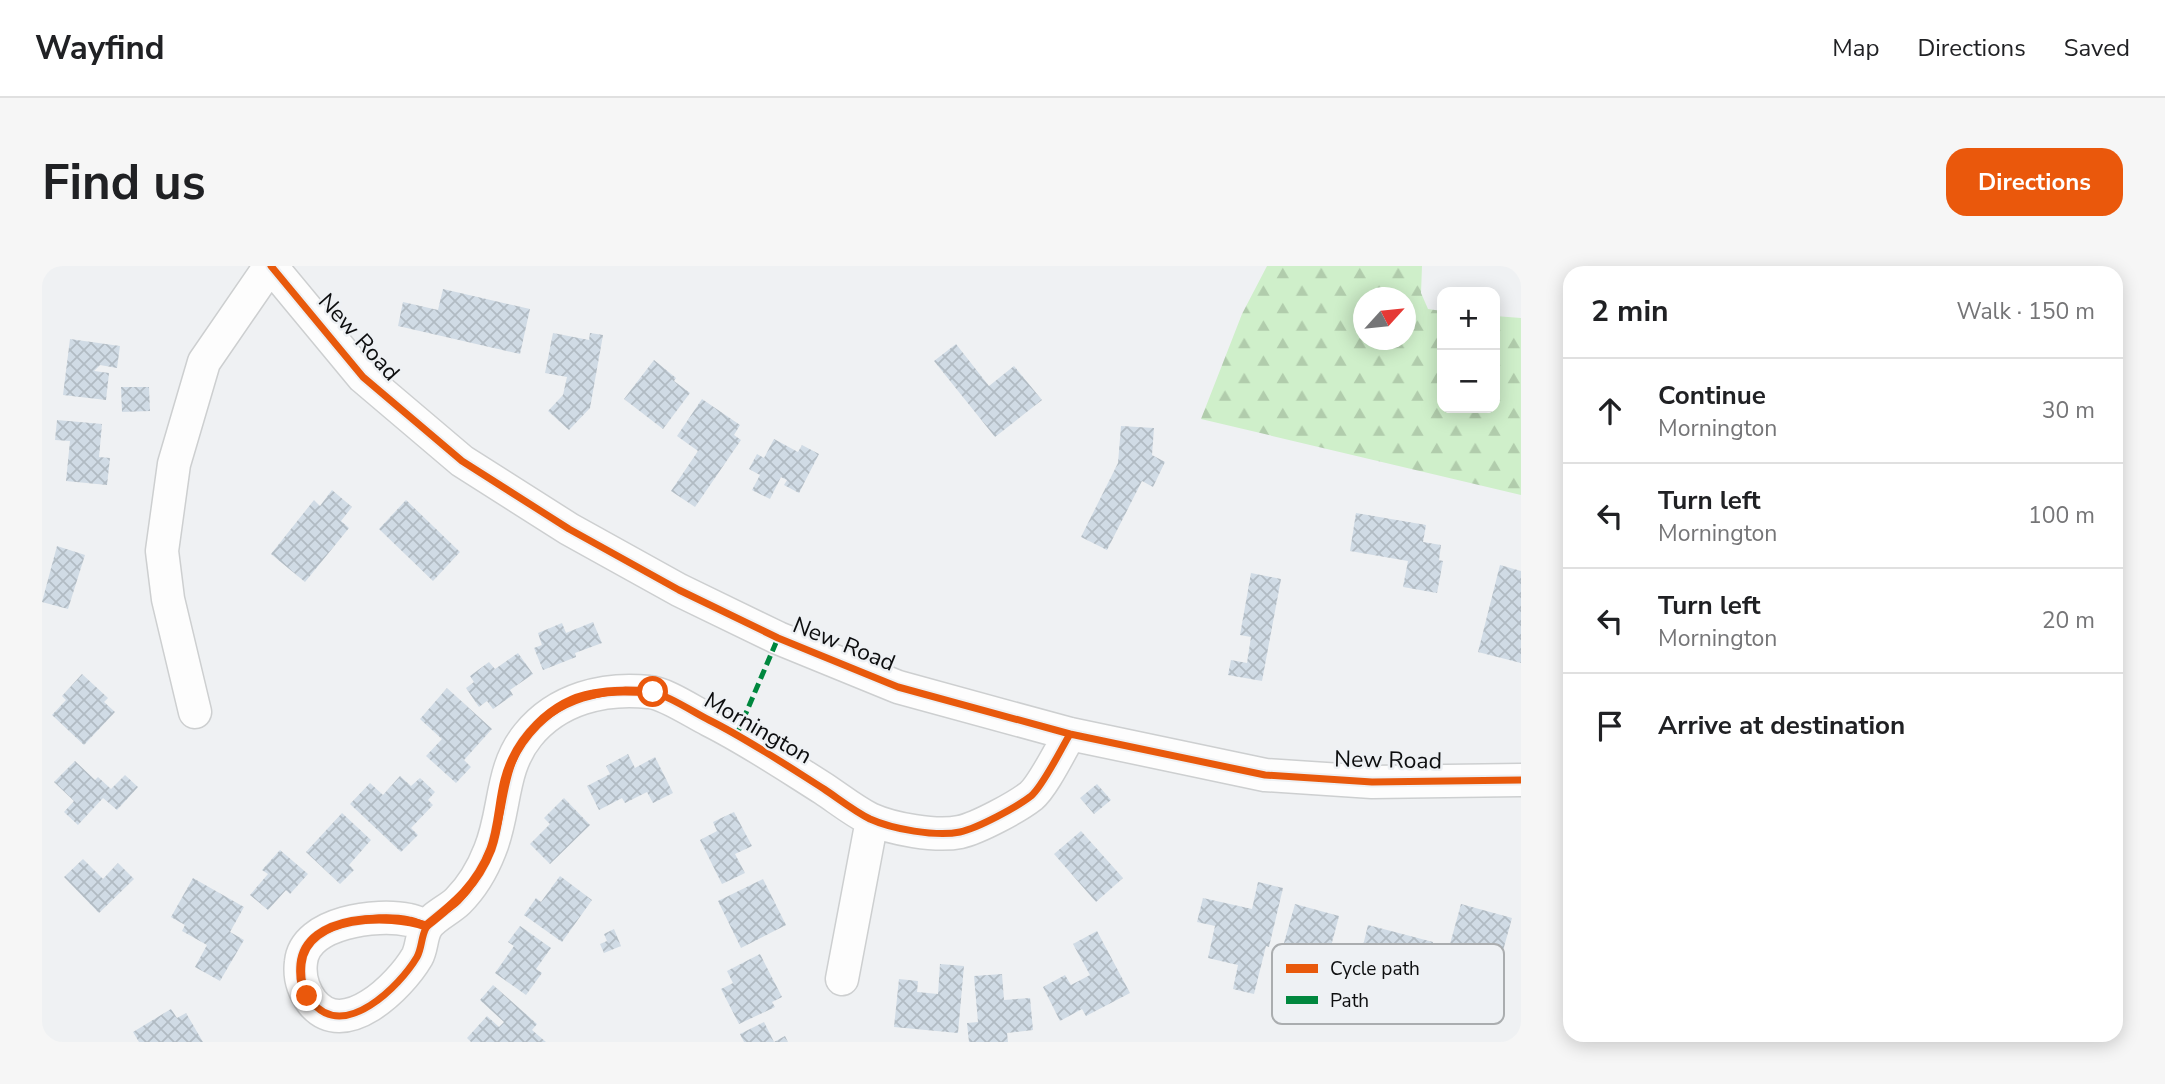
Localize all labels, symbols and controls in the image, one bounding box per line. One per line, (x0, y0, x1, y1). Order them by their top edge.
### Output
text: Wayfind (35, 26, 165, 71)
text: Map (1832, 32, 1879, 64)
text: Directions (1917, 32, 2026, 64)
text: Saved (2064, 32, 2130, 64)
button: Directions (1946, 148, 2123, 216)
text: Find us (42, 149, 206, 216)
street label: New Road (311, 287, 407, 387)
north arrow (1353, 287, 1416, 350)
map controls (1437, 287, 1500, 413)
button: + (1437, 287, 1500, 350)
text: 2 min (1591, 291, 1669, 332)
text: Walk · 150 m (1956, 296, 2095, 327)
button: − (1437, 350, 1500, 413)
text: Continue (1658, 378, 1766, 413)
icon: ahead (1591, 392, 1629, 430)
text: 30 m (2042, 395, 2095, 426)
text: Mornington (1658, 413, 1777, 444)
text: Turn left (1658, 483, 1761, 518)
icon: left (1591, 497, 1629, 535)
text: 100 m (2028, 500, 2095, 531)
text: Mornington (1658, 518, 1777, 549)
text: Turn left (1658, 588, 1761, 623)
icon: left (1591, 602, 1629, 640)
text: 20 m (2042, 605, 2095, 636)
street label: New Road (788, 609, 900, 679)
text: Mornington (1658, 623, 1777, 654)
route start (637, 676, 668, 707)
street label: Mornington (699, 685, 817, 771)
icon: arrive (1591, 707, 1629, 745)
text: Arrive at destination (1658, 708, 1905, 743)
street label: New Road (1334, 744, 1442, 776)
legend (1272, 944, 1504, 1024)
text: Cycle path (1330, 956, 1420, 982)
route end (291, 980, 322, 1011)
text: Path (1330, 988, 1369, 1014)

